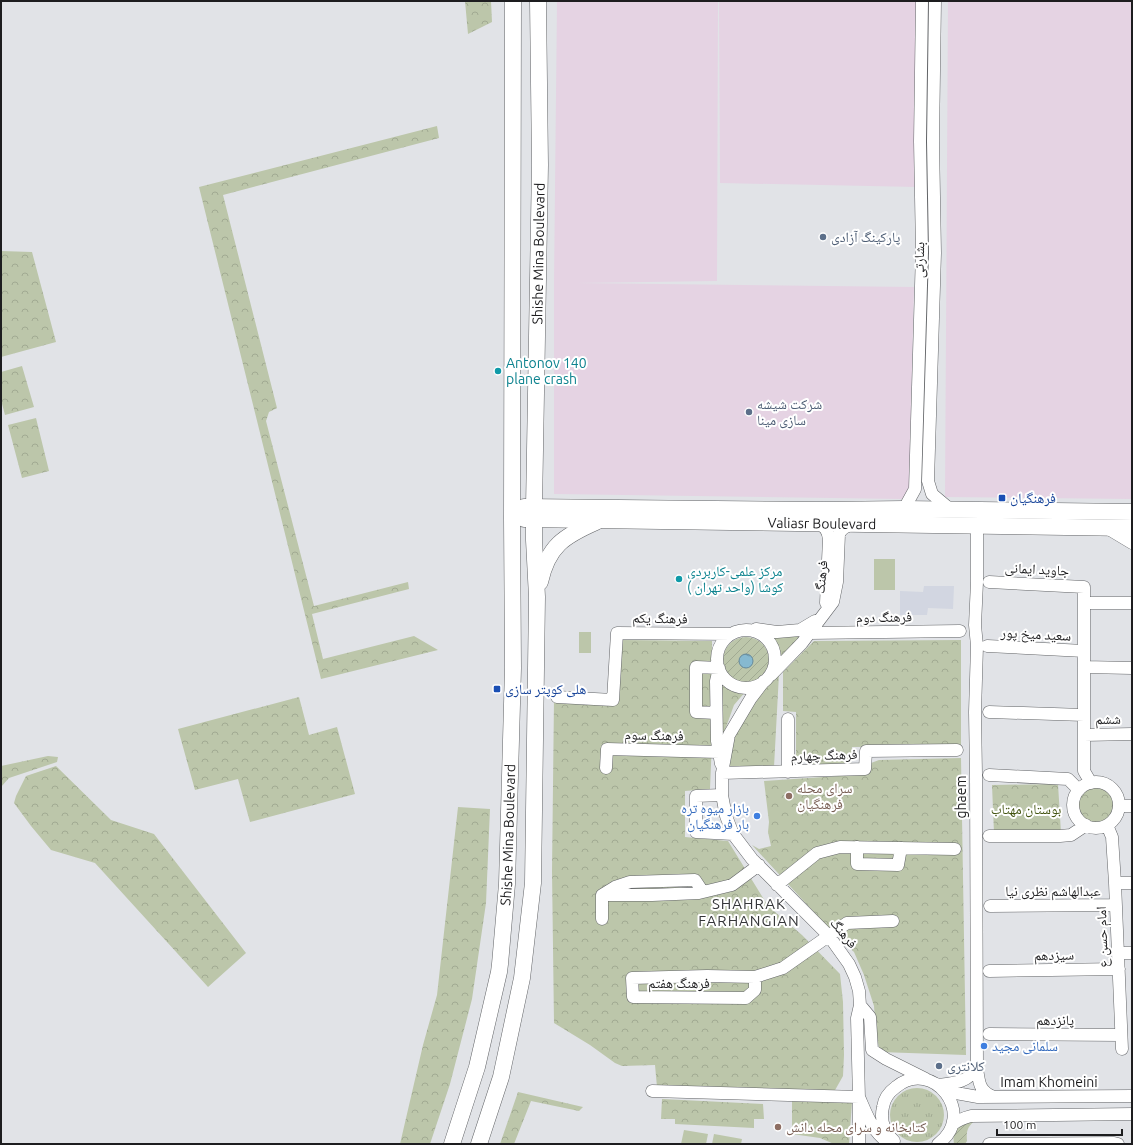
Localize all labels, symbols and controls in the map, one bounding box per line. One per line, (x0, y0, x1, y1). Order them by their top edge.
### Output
street label: Shishe Mina Boulevard (529, 182, 548, 325)
place label: پارکینگ آزادی (831, 229, 900, 246)
marker: پارکینگ آزادی (818, 232, 828, 242)
street label: بشارتی (911, 241, 928, 278)
place label: Antonov 140 plane crash (506, 355, 587, 387)
marker: Antonov 140 plane crash (493, 366, 503, 376)
place label: شرکت شیشه سازی مینا (757, 396, 822, 429)
marker: شرکت شیشه سازی مینا (744, 407, 754, 417)
place label: فرهنگیان (1010, 490, 1056, 507)
marker: فرهنگیان (997, 493, 1007, 503)
street label: Valiasr Boulevard (767, 515, 876, 532)
street label: فرهنگ (811, 559, 832, 595)
street label: جاوید ایمانی (1004, 559, 1070, 580)
place label: مرکز علمی-کاربردی کوشا (واحد تهران ) (687, 563, 783, 596)
marker: مرکز علمی-کاربردی کوشا (واحد تهران ) (674, 574, 684, 584)
street label: فرهنگ دوم (856, 609, 912, 627)
street label: فرهنگ یکم (632, 610, 688, 628)
street label: سعید میخ پور (999, 624, 1072, 646)
place label: هلی کوپتر سازی (505, 681, 586, 698)
marker: هلی کوپتر سازی (492, 684, 502, 694)
street label: ششم (1095, 711, 1121, 729)
street label: فرهنگ سوم (624, 726, 684, 746)
street label: فرهنگ چهارم (790, 746, 858, 766)
street label: Shishe Mina Boulevard (497, 764, 518, 906)
street label: ghaem (953, 775, 969, 819)
place label: سرای محله فرهنگیان (797, 780, 853, 813)
marker: سرای محله فرهنگیان (784, 791, 794, 801)
place label: بازار میوه تره بار فرهنگیان (681, 800, 749, 833)
park label: بوستان مهتاب (991, 801, 1062, 818)
marker: بازار میوه تره بار فرهنگیان (752, 811, 762, 821)
street label: عبدالهاشم نظری نیا (1005, 883, 1101, 901)
district label: SHAHRAK FARHANGIAN (698, 895, 800, 929)
street label: امام حسن ع (1093, 906, 1113, 968)
street label: فرهنگ (826, 915, 861, 952)
street label: سیزدهم (1034, 947, 1074, 965)
street label: فرهنگ هفتم (648, 975, 710, 993)
street label: پانزدهم (1036, 1012, 1074, 1030)
place label: سلمانی مجید (992, 1038, 1058, 1055)
marker: سلمانی مجید (979, 1041, 989, 1051)
place label: کلانتری (947, 1058, 985, 1075)
marker: کلانتری (934, 1061, 944, 1071)
street label: Imam Khomeini (1000, 1074, 1098, 1090)
scale bar (997, 1111, 1122, 1137)
text: 100 m (1003, 1118, 1036, 1131)
place label: کتابخانه و سرای محله دانش (786, 1119, 926, 1136)
marker: کتابخانه و سرای محله دانش (773, 1122, 783, 1132)

